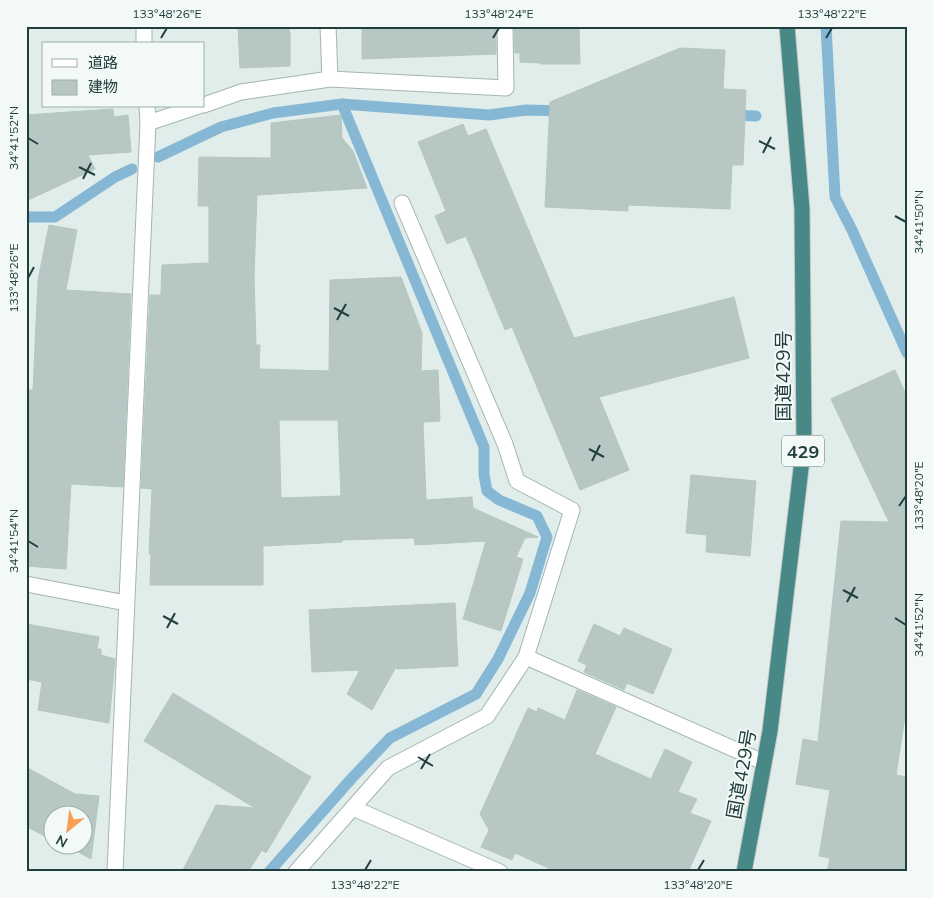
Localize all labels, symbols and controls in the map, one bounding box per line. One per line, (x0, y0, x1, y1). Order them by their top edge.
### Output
text: 133°48'26"E (132, 6, 202, 21)
text: 133°48'24"E (464, 6, 534, 21)
text: 133°48'22"E (797, 6, 867, 21)
legend (42, 42, 205, 108)
text: 道路 (88, 53, 118, 72)
text: 建物 (88, 77, 118, 96)
text: 34°41'52"N (6, 106, 21, 170)
text: 34°41'50"N (911, 190, 926, 254)
text: 133°48'26"E (6, 243, 21, 313)
street label: 国道429号 (771, 330, 795, 422)
road number: 429 (782, 436, 824, 466)
text: 133°48'20"E (911, 461, 926, 531)
text: 34°41'54"N (6, 509, 21, 573)
text: 34°41'52"N (911, 593, 926, 657)
street label: 国道429号 (721, 727, 761, 821)
north arrow (42, 806, 92, 856)
text: N (53, 831, 71, 852)
text: 133°48'22"E (330, 877, 400, 892)
text: 133°48'20"E (663, 877, 733, 892)

